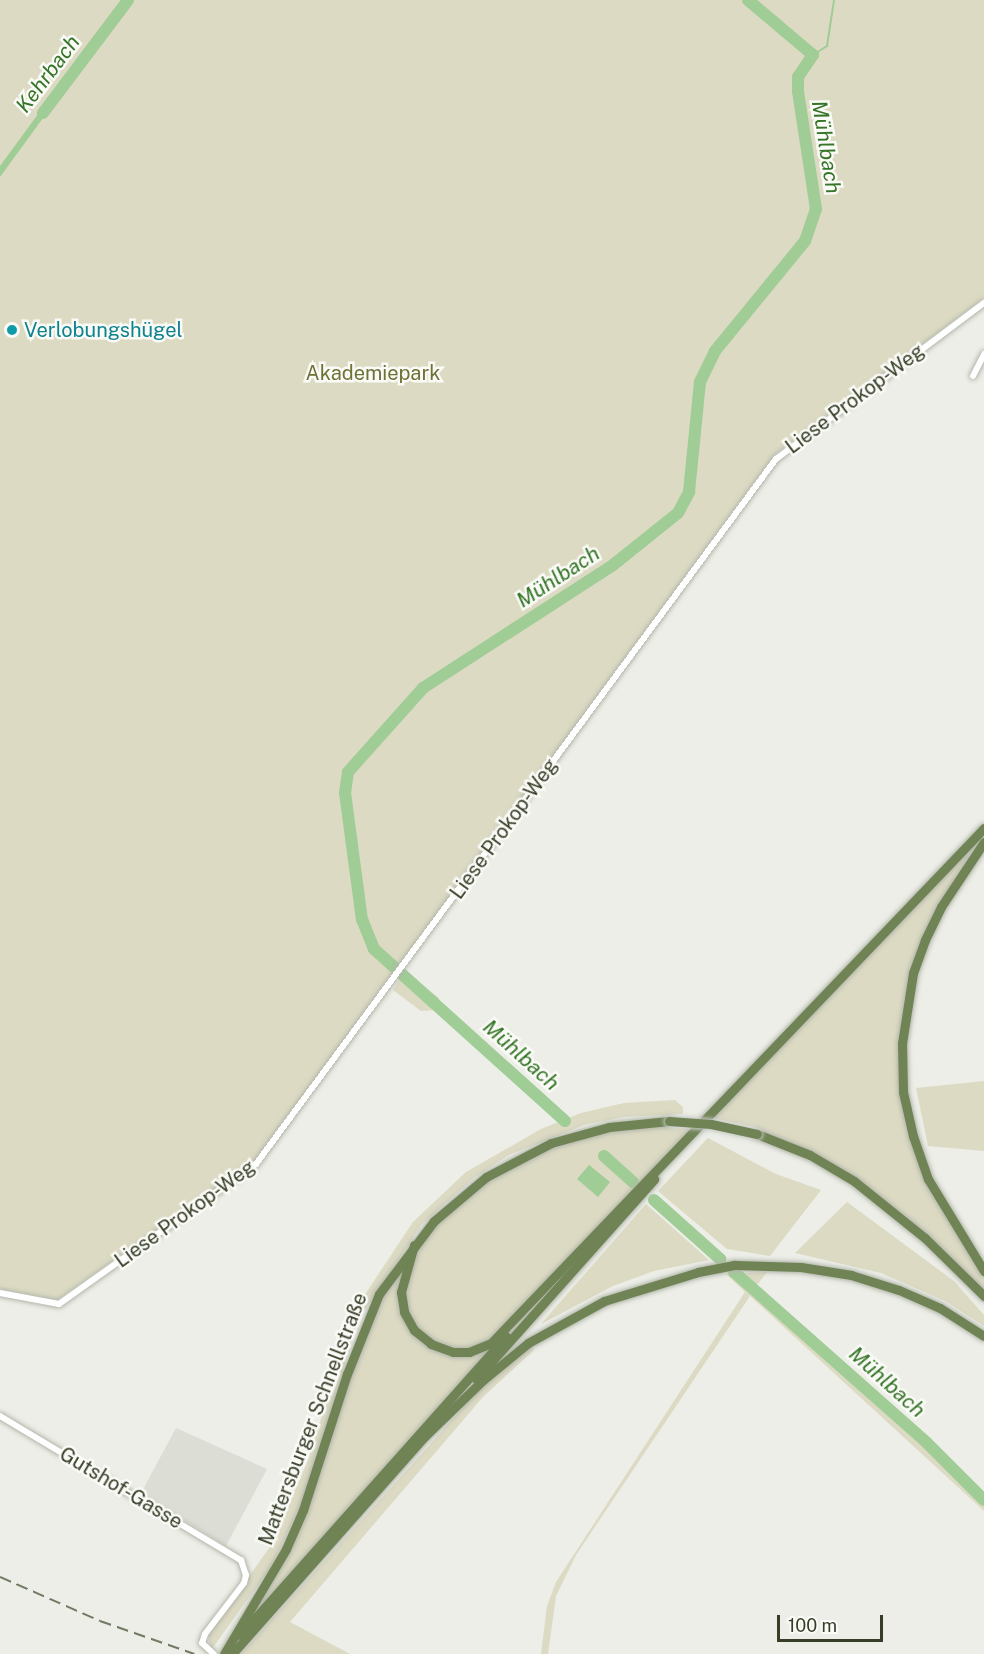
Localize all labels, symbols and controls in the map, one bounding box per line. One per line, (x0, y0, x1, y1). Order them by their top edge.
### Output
water label: Kehrbach (11, 30, 85, 118)
water label: Mühlbach (806, 99, 846, 195)
place label: Verlobungshügel (24, 318, 183, 342)
marker: Verlobungshügel (5, 323, 19, 337)
street label: Liese Prokop-Weg (781, 339, 929, 459)
park label: Akademiepark (306, 361, 440, 385)
water label: Mühlbach (512, 541, 604, 613)
street label: Liese Prokop-Weg (445, 754, 563, 904)
water label: Mühlbach (478, 1014, 564, 1096)
street label: Liese Prokop-Weg (110, 1155, 260, 1273)
street label: Mattersburger Schnellstraße (254, 1289, 372, 1549)
water label: Mühlbach (844, 1341, 930, 1423)
street label: Gutshof-Gasse (55, 1442, 187, 1534)
scale bar (780, 1603, 886, 1641)
text: 100 m (788, 1615, 837, 1636)

